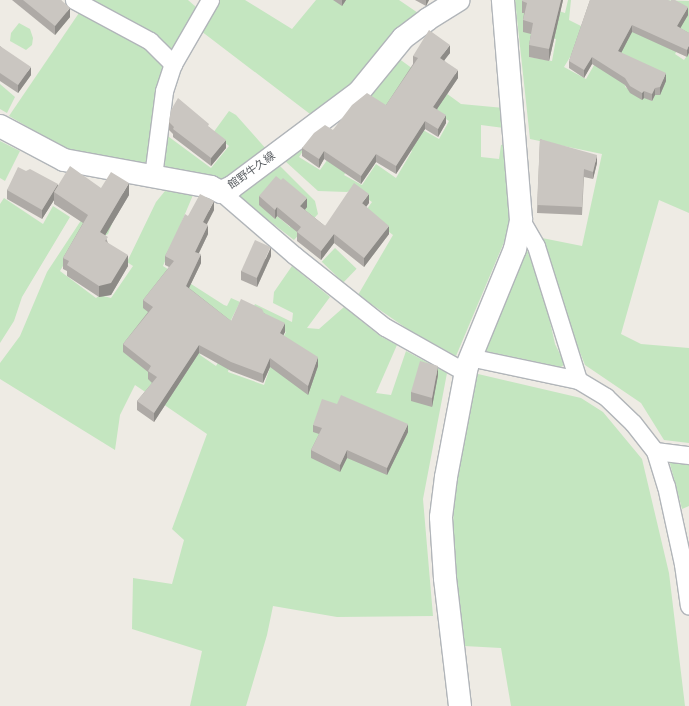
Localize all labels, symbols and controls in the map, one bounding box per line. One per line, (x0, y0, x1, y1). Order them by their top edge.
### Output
street label: 館野牛久線 (226, 149, 278, 193)

